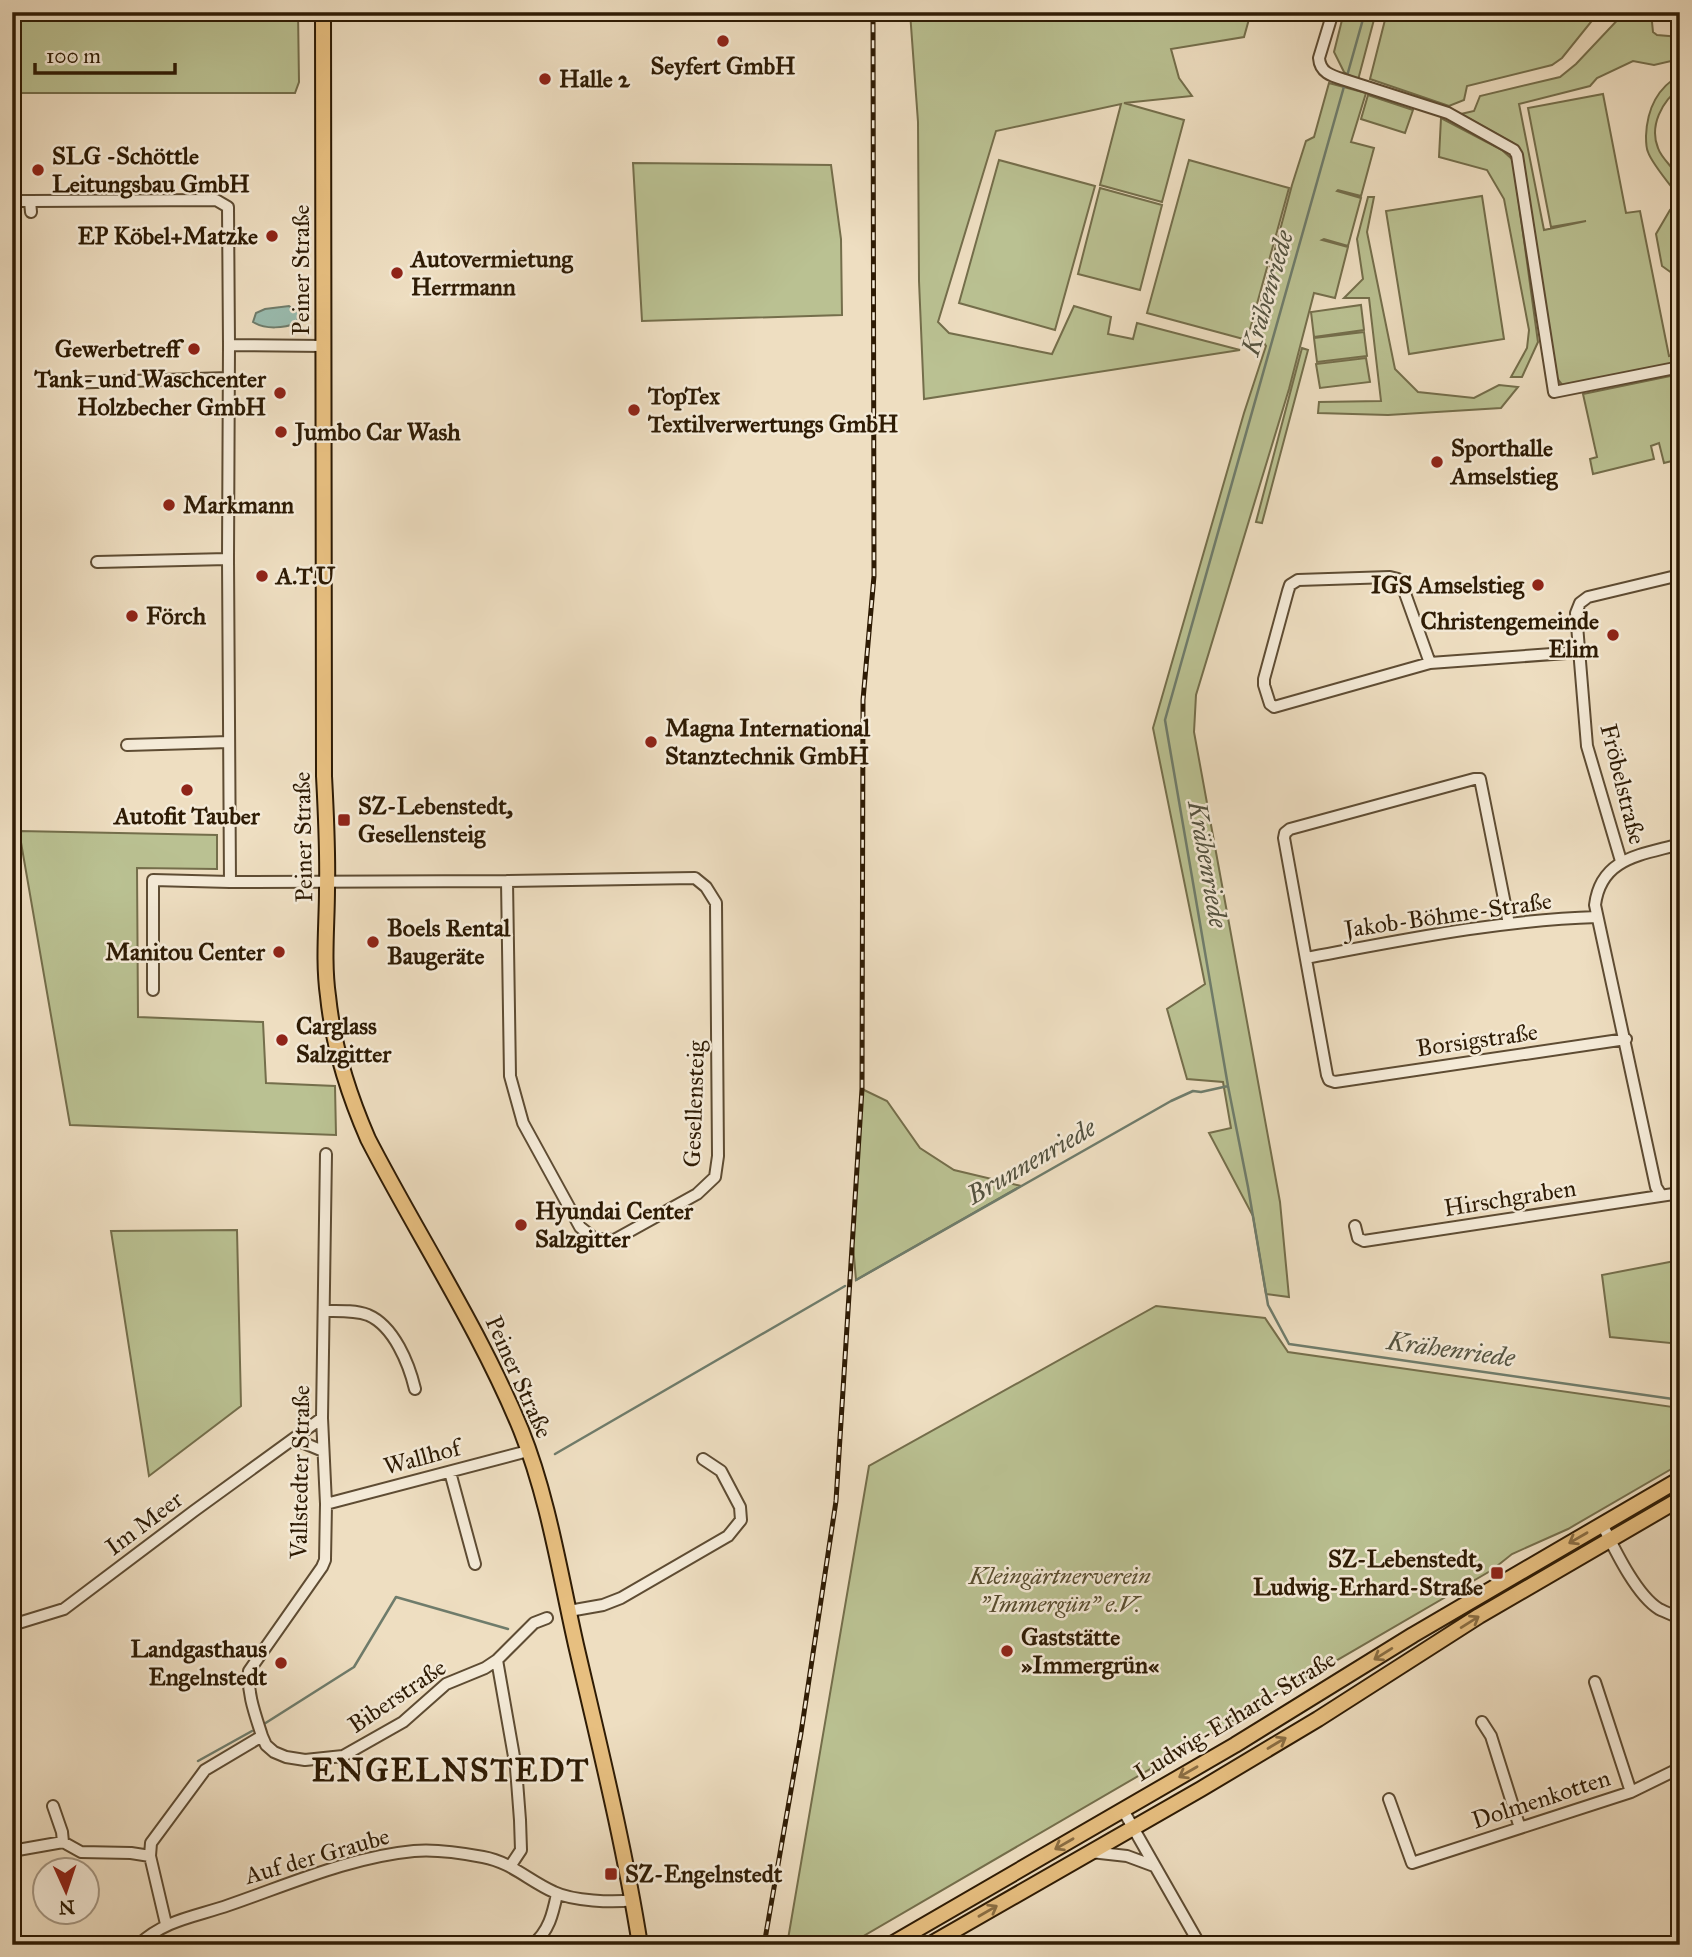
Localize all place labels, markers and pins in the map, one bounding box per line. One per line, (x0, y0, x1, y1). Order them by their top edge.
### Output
marker: Seyfert GmbH (715, 33, 731, 49)
place label: Seyfert GmbH (650, 51, 796, 81)
place label: Halle 2 (559, 64, 631, 94)
marker: Halle 2 (537, 71, 553, 87)
place label: SLG -Schöttle Leitungsbau GmbH (52, 141, 250, 199)
marker: SLG -Schöttle Leitungsbau GmbH (30, 162, 46, 178)
place label: EP Köbel+Matzke (77, 221, 258, 251)
marker: EP Köbel+Matzke (264, 228, 280, 244)
place label: Autovermietung Herrmann (409, 244, 573, 302)
marker: Autovermietung Herrmann (389, 265, 405, 281)
place label: Gewerbetreff (55, 334, 185, 364)
marker: Gewerbetreff (186, 341, 202, 357)
place label: Tank- und Waschcenter Holzbecher GmbH (33, 364, 267, 422)
place label: TopTex Textilverwertungs GmbH (647, 381, 899, 439)
marker: Tank- und Waschcenter Holzbecher GmbH (272, 385, 288, 401)
marker: TopTex Textilverwertungs GmbH (626, 402, 642, 418)
place label: Jumbo Car Wash (292, 417, 461, 447)
marker: Jumbo Car Wash (273, 424, 289, 440)
place label: Sporthalle Amselstieg (1449, 433, 1558, 491)
marker: Sporthalle Amselstieg (1429, 454, 1445, 470)
place label: Markmann (183, 490, 294, 520)
marker: Markmann (161, 497, 177, 513)
place label: A.T.U (274, 561, 336, 591)
marker: A.T.U (254, 568, 270, 584)
place label: IGS Amselstieg (1371, 570, 1525, 600)
marker: IGS Amselstieg (1530, 577, 1546, 593)
place label: Förch (146, 601, 207, 631)
place label: Christengemeinde Elim (1421, 606, 1600, 664)
marker: Förch (124, 608, 140, 624)
marker: Christengemeinde Elim (1605, 627, 1621, 643)
place label: Magna International Stanztechnik GmbH (665, 713, 871, 771)
marker: Magna International Stanztechnik GmbH (643, 734, 659, 750)
marker: Autofit Tauber (179, 782, 195, 798)
place label: SZ-Lebenstedt, Gesellensteig (358, 791, 513, 849)
place label: Autofit Tauber (112, 801, 261, 831)
marker: SZ-Lebenstedt, Gesellensteig (336, 812, 352, 828)
place label: Boels Rental Baugeräte (387, 913, 511, 971)
marker: Boels Rental Baugeräte (365, 934, 381, 950)
place label: Manitou Center (105, 937, 266, 967)
marker: Manitou Center (271, 944, 287, 960)
place label: Carglass Salzgitter (296, 1011, 392, 1069)
marker: Carglass Salzgitter (274, 1032, 290, 1048)
place label: Hyundai Center Salzgitter (535, 1196, 694, 1254)
marker: Hyundai Center Salzgitter (513, 1217, 529, 1233)
place label: SZ-Lebenstedt, Ludwig-Erhard-Straße (1253, 1544, 1483, 1602)
marker: SZ-Lebenstedt, Ludwig-Erhard-Straße (1489, 1565, 1505, 1581)
place label: Gaststätte »Immergrün« (1021, 1622, 1160, 1680)
place label: Landgasthaus Engelnstedt (131, 1634, 268, 1692)
marker: Gaststätte »Immergrün« (999, 1643, 1015, 1659)
marker: Landgasthaus Engelnstedt (273, 1655, 289, 1671)
place label: SZ-Engelnstedt (625, 1859, 783, 1889)
marker: SZ-Engelnstedt (603, 1866, 619, 1882)

